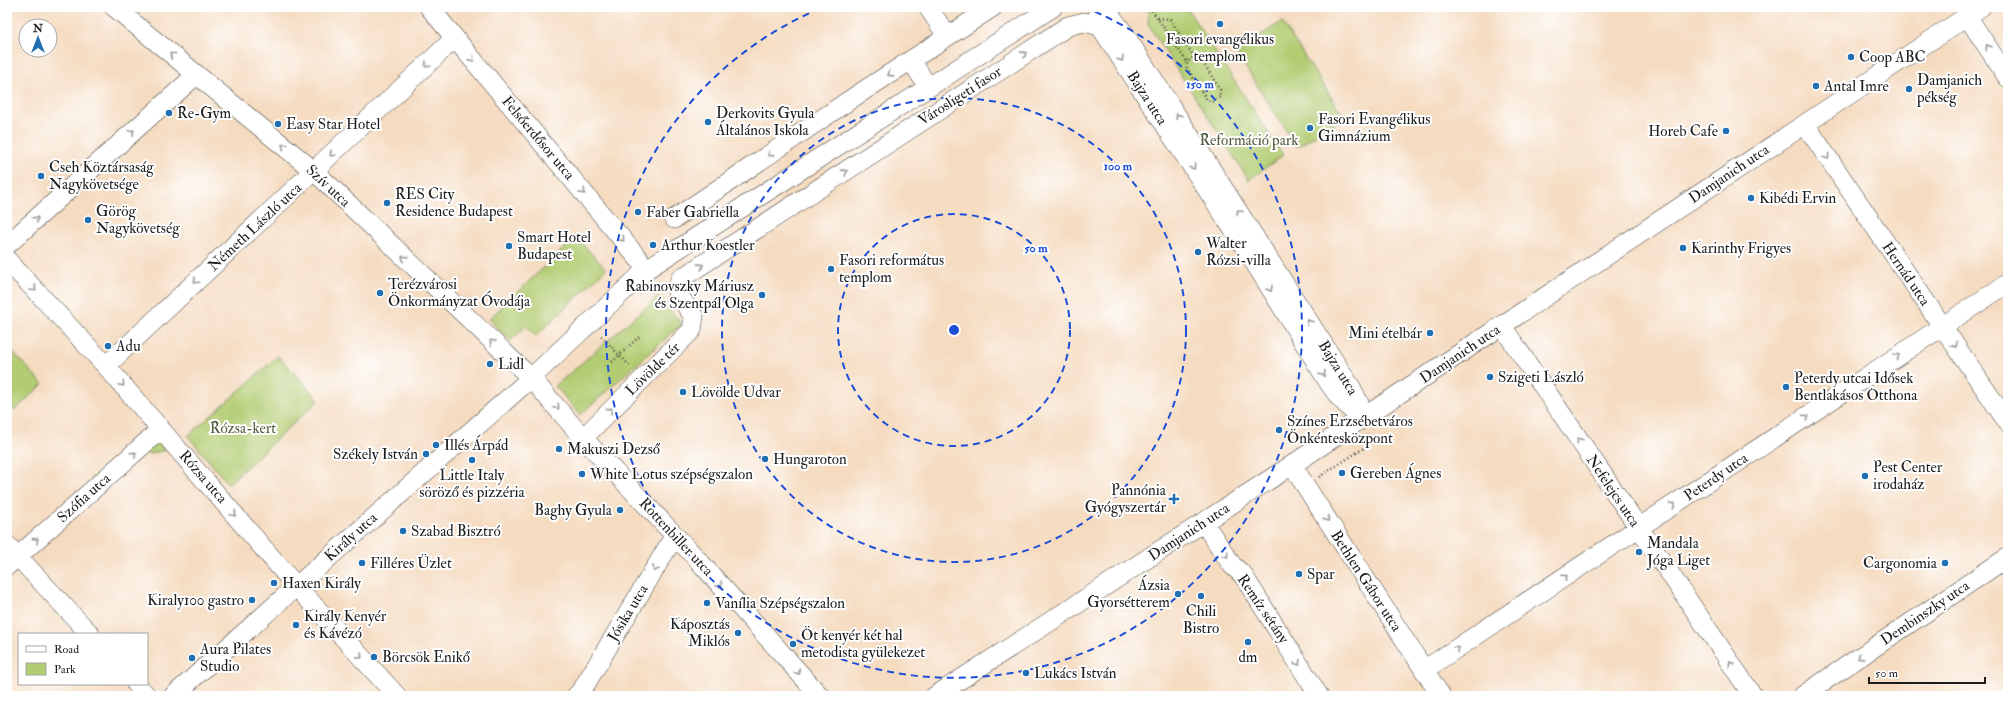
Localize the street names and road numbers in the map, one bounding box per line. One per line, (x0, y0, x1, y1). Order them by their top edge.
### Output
street label: Városligeti fasor (915, 62, 1006, 130)
street label: Bajza utca (1122, 67, 1172, 129)
street label: Felsőerdősor utca (497, 92, 579, 184)
street label: Damjanich utca (1685, 140, 1774, 208)
street label: Szív utca (302, 161, 355, 212)
street label: Németh László utca (204, 178, 306, 275)
street label: Hernád utca (1878, 238, 1935, 310)
street label: Damjanich utca (1416, 320, 1505, 388)
street label: Bajza utca (1314, 337, 1363, 400)
street label: Lövölde tér (622, 338, 685, 400)
street label: Rózsa utca (175, 447, 232, 508)
street label: Peterdy utca (1680, 448, 1752, 505)
street label: Nefelejcs utca (1582, 451, 1645, 531)
street label: Szófia utca (53, 469, 115, 527)
street label: Rottenbiller utca (635, 494, 718, 581)
street label: Damjanich utca (1145, 498, 1234, 565)
street label: Király utca (321, 508, 382, 566)
street label: Bethlen Gábor utca (1326, 527, 1406, 636)
street label: Remíz sétány (1233, 571, 1293, 648)
street label: Dembinszky utca (1877, 576, 1974, 650)
street label: Jósika utca (603, 580, 654, 646)

